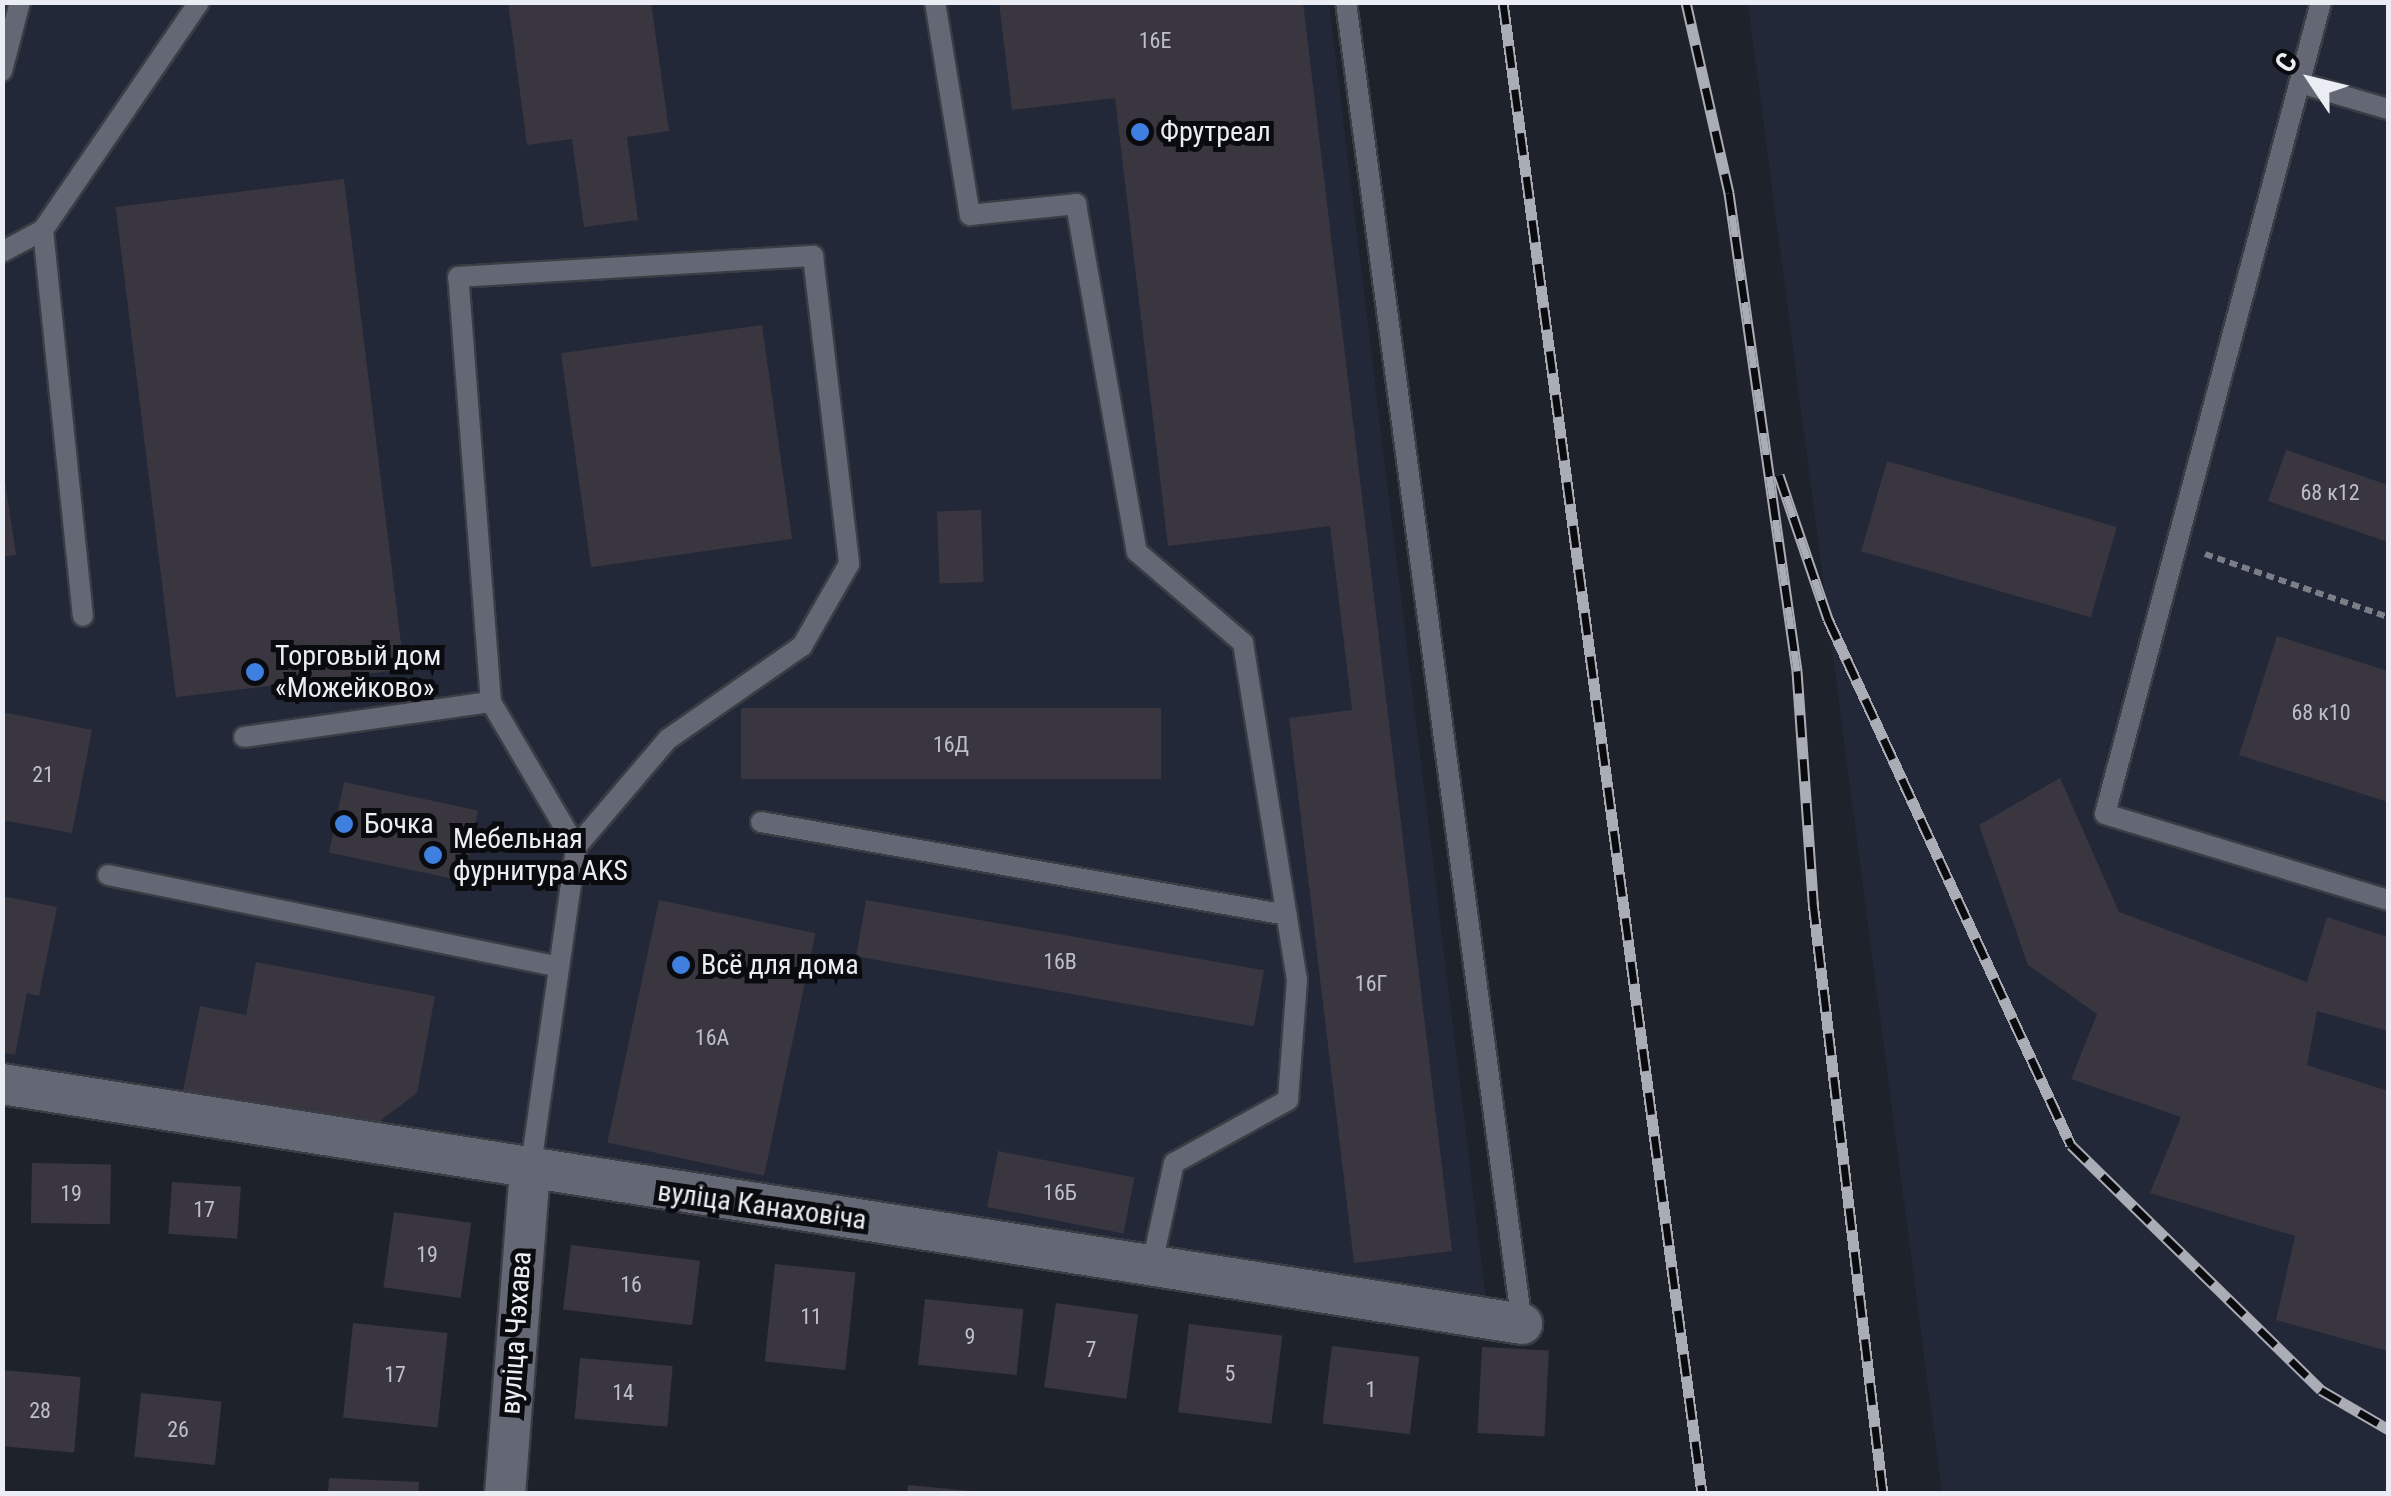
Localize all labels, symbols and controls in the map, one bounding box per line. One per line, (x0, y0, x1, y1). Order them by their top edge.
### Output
house number: 16Е (1139, 28, 1171, 54)
north arrow (2261, 30, 2361, 130)
text: С (2268, 47, 2304, 79)
place label: Фрутреал (1160, 115, 1271, 149)
marker: Фрутреал (1129, 121, 1151, 143)
house number: 68 к12 (2300, 480, 2360, 506)
place label: Торговый дом «Можейково» (275, 639, 441, 705)
marker: Торговый дом «Можейково» (244, 661, 266, 683)
house number: 68 к10 (2291, 700, 2351, 726)
house number: 16Д (933, 732, 969, 758)
house number: 21 (32, 762, 54, 788)
place label: Бочка (364, 807, 434, 841)
marker: Бочка (333, 813, 355, 835)
place label: Мебельная фурнитура AKS (453, 822, 628, 888)
marker: Мебельная фурнитура AKS (422, 844, 444, 866)
place label: Всё для дома (701, 948, 859, 982)
house number: 16В (1043, 949, 1077, 975)
marker: Всё для дома (670, 954, 692, 976)
house number: 16Г (1355, 971, 1387, 997)
house number: 16А (695, 1025, 729, 1051)
street label: вуліца Канаховіча (655, 1175, 869, 1237)
house number: 16Б (1043, 1180, 1077, 1206)
house number: 19 (60, 1181, 82, 1207)
house number: 17 (193, 1197, 215, 1223)
house number: 19 (416, 1242, 438, 1268)
street label: вуліца Чэхава (494, 1250, 538, 1416)
house number: 16 (620, 1272, 642, 1298)
house number: 11 (800, 1304, 822, 1330)
house number: 9 (965, 1324, 975, 1350)
house number: 7 (1086, 1337, 1096, 1363)
house number: 5 (1225, 1361, 1235, 1387)
house number: 17 (384, 1362, 406, 1388)
house number: 1 (1366, 1377, 1376, 1403)
house number: 14 (612, 1380, 634, 1406)
house number: 28 (29, 1398, 51, 1424)
house number: 26 (167, 1417, 189, 1443)

